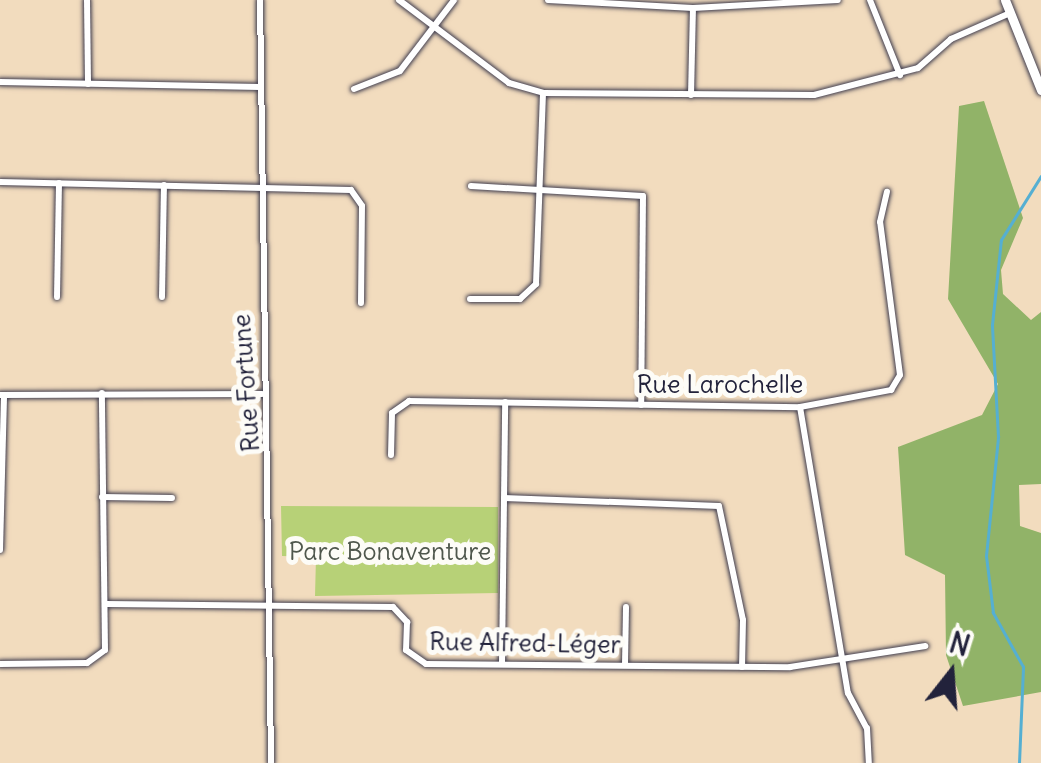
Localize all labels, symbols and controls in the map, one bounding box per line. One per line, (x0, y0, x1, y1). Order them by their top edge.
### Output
street label: Rue Fortune (226, 313, 266, 453)
street label: Rue Larochelle (637, 369, 803, 399)
park label: Parc Bonaventure (289, 536, 491, 566)
north arrow (901, 623, 1001, 723)
text: N (945, 624, 974, 664)
street label: Rue Alfred-Léger (429, 626, 621, 660)

